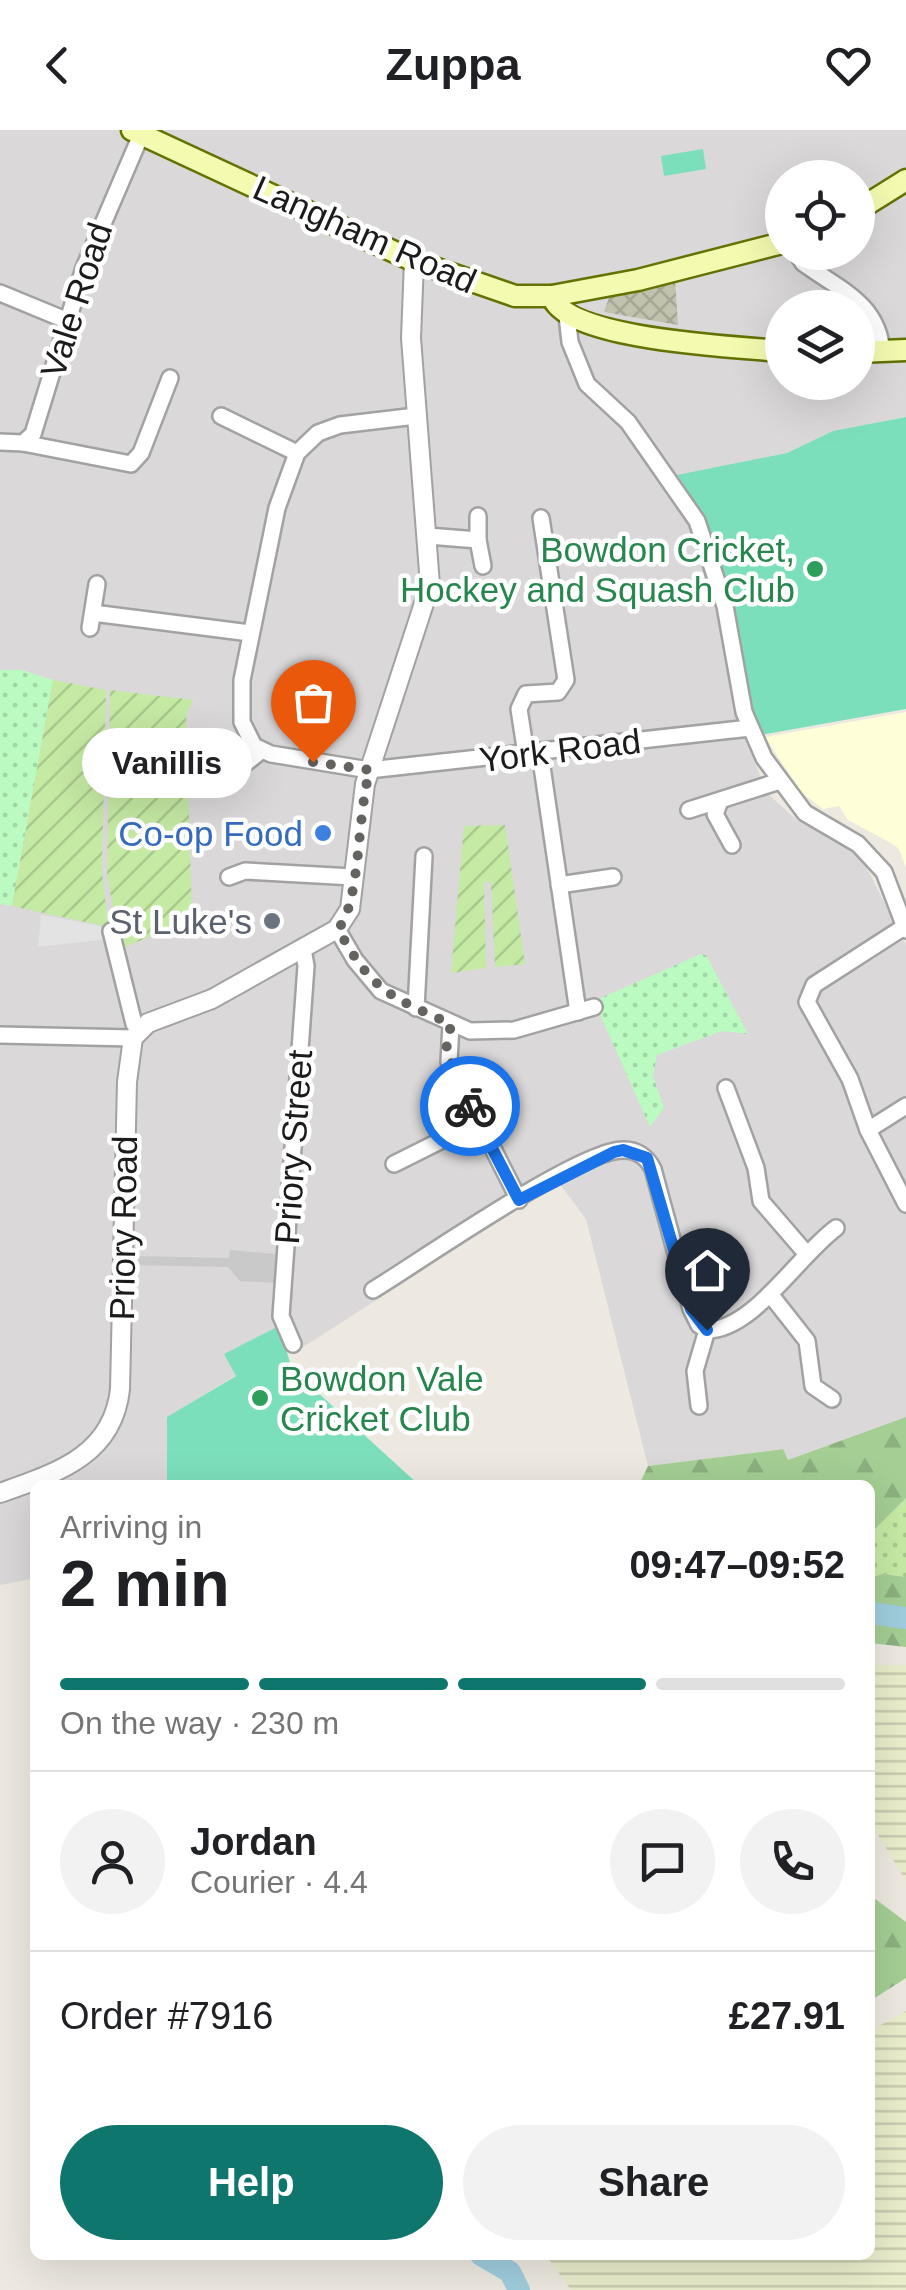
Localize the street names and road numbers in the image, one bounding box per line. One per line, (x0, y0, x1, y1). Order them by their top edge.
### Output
street label: Langham Road (248, 168, 482, 300)
street label: Vale Road (33, 217, 119, 383)
street label: York Road (477, 721, 643, 779)
street label: Priory Street (267, 1048, 319, 1245)
street label: Priory Road (102, 1135, 144, 1321)

